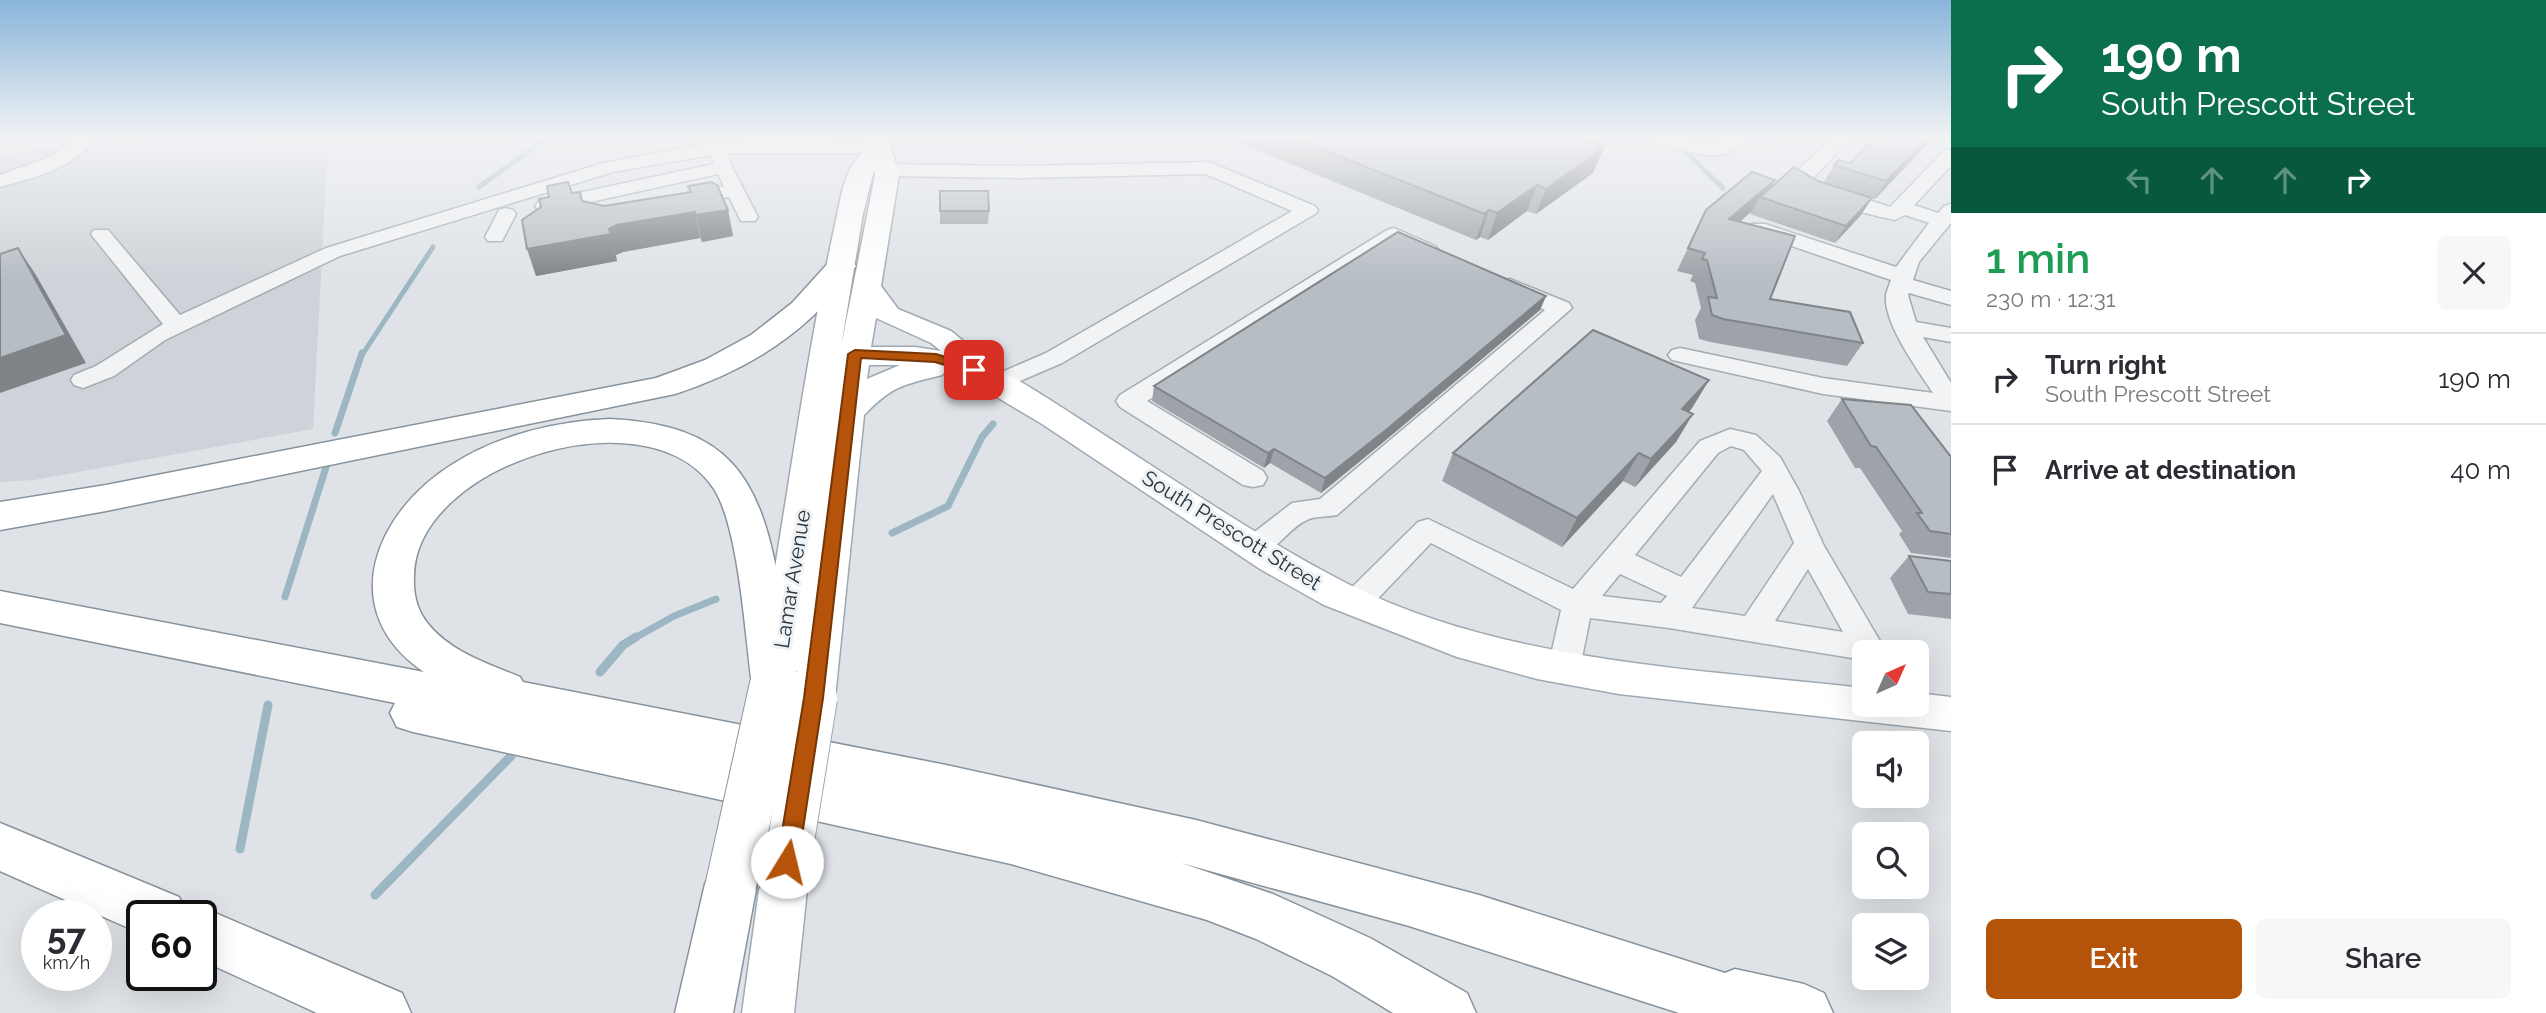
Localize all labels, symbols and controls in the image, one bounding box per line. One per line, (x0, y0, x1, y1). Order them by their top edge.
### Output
text: 190 m (2101, 26, 2242, 83)
icon: right (1986, 28, 2077, 119)
text: South Prescott Street (2101, 85, 2415, 122)
icon: left (2120, 161, 2158, 199)
icon: ahead (2193, 161, 2231, 199)
icon: ahead (2266, 161, 2304, 199)
icon: right (2339, 161, 2377, 199)
text: 1 min (1986, 234, 2090, 283)
button: close (2437, 236, 2511, 310)
text: 230 m · 12:31 (1986, 285, 2116, 312)
pin (944, 340, 1004, 400)
text: Turn right (2045, 350, 2166, 380)
icon: arrive (955, 351, 993, 389)
icon: right (1986, 360, 2024, 398)
text: 190 m (2438, 364, 2511, 394)
text: South Prescott Street (2045, 380, 2271, 407)
icon: arrive (1986, 451, 2024, 489)
text: Arrive at destination (2045, 455, 2296, 485)
text: 40 m (2450, 455, 2511, 485)
street label: South Prescott Street (1138, 465, 1326, 595)
street label: Lamar Avenue (769, 508, 815, 650)
north arrow (1852, 640, 1928, 718)
map controls (1852, 640, 1929, 990)
button: sound (1852, 731, 1929, 808)
button: search (1852, 822, 1929, 899)
position arrow (750, 825, 824, 899)
speed limit sign: 60 (126, 900, 217, 991)
button: layers (1852, 913, 1929, 990)
text: 57 (47, 916, 86, 957)
button: Exit (1986, 919, 2242, 999)
button: Share (2256, 919, 2511, 999)
text: km/h (43, 952, 90, 973)

